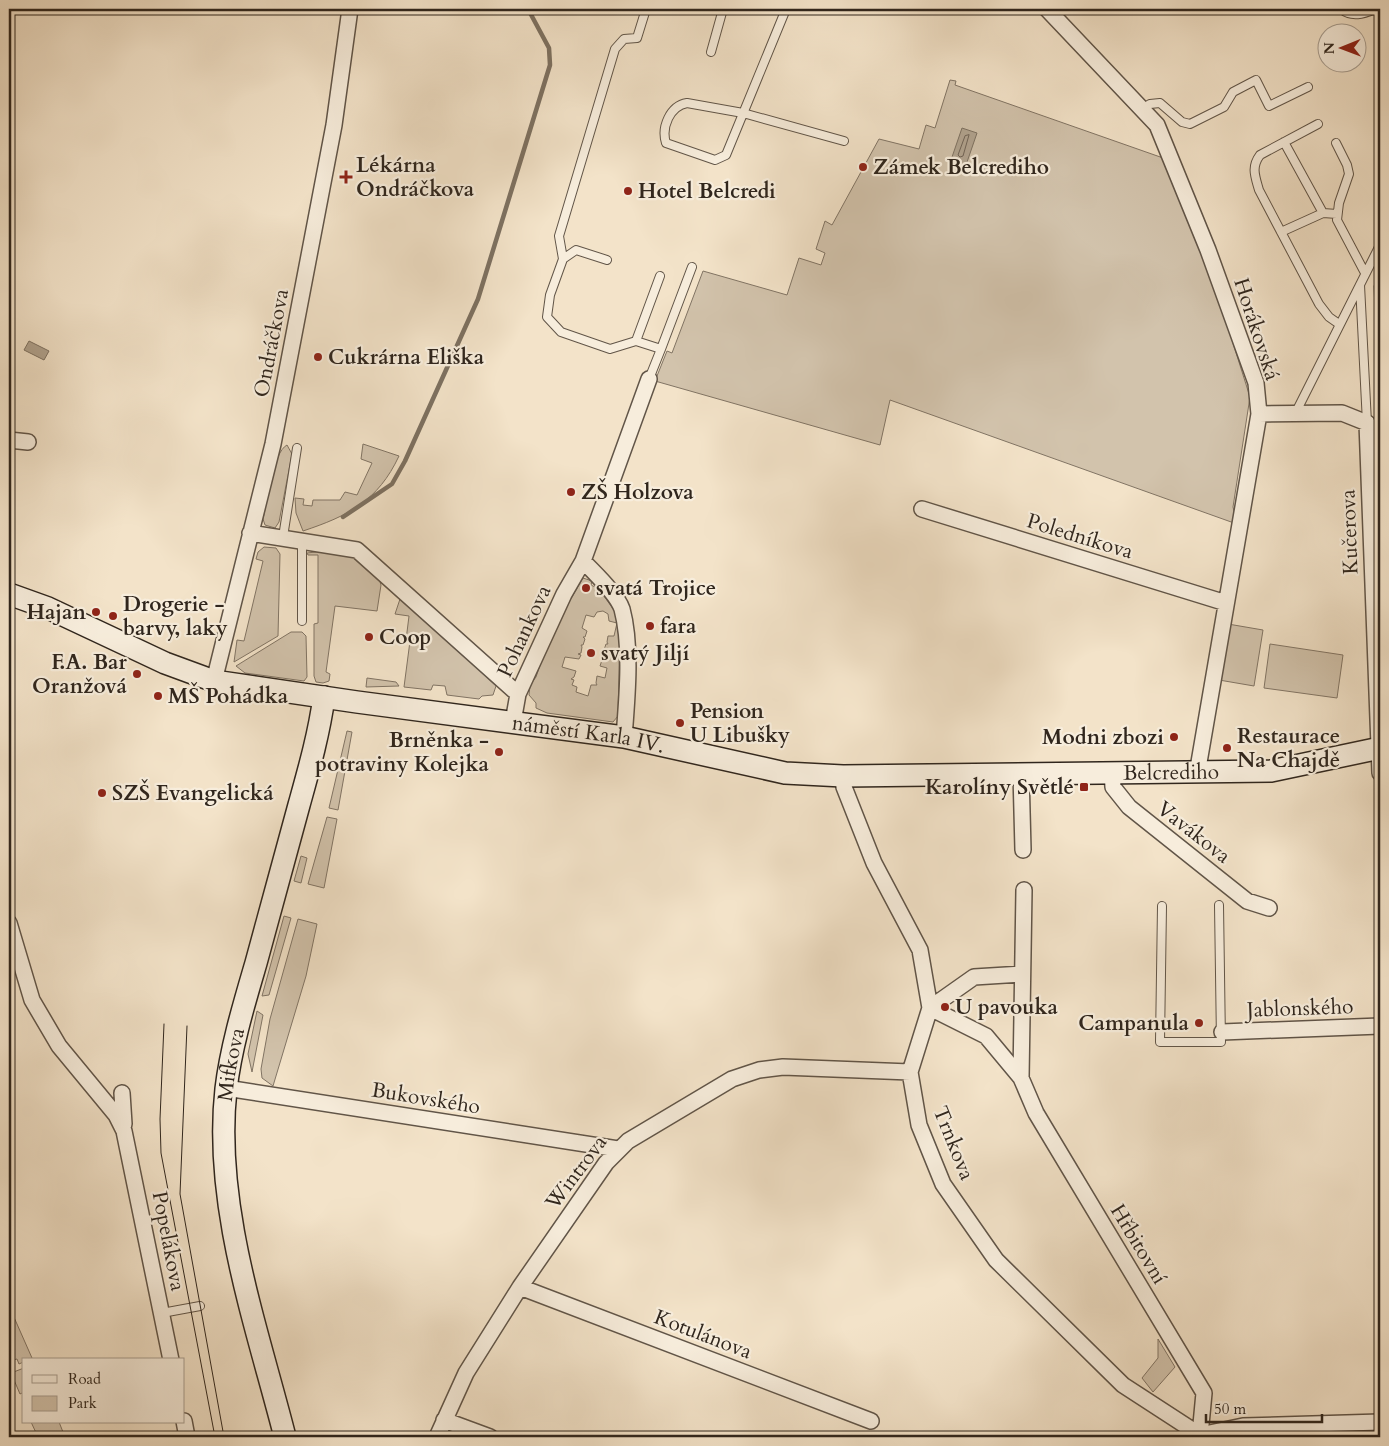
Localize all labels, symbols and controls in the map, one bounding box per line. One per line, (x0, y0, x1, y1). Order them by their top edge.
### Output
north arrow (1316, 22, 1366, 72)
text: N (1320, 42, 1339, 54)
place label: Lékárna Ondráčkova (356, 151, 475, 204)
place label: Zámek Belcrediho (873, 153, 1049, 182)
marker: Zámek Belcrediho (857, 161, 869, 173)
marker: Lékárna Ondráčkova (340, 171, 352, 183)
place label: Hotel Belcredi (638, 177, 776, 206)
marker: Hotel Belcredi (622, 185, 634, 197)
street label: Horákovská (1226, 274, 1287, 384)
street label: Ondráčkova (247, 286, 296, 400)
place label: Cukrárna Eliška (328, 343, 485, 372)
marker: Cukrárna Eliška (312, 351, 324, 363)
place label: ZŠ Holzova (581, 477, 694, 507)
marker: ZŠ Holzova (565, 486, 577, 498)
street label: Kučerova (1334, 489, 1365, 575)
street label: Poledníkova (1023, 507, 1137, 566)
place label: svatá Trojice (596, 574, 716, 603)
street label: Pohankova (490, 580, 558, 682)
marker: svatá Trojice (580, 582, 592, 594)
place label: Drogerie - barvy, laky (123, 590, 228, 643)
place label: Hajan (26, 598, 86, 627)
marker: Hajan (90, 606, 102, 618)
marker: Drogerie - barvy, laky (107, 610, 119, 622)
place label: fara (660, 612, 697, 641)
marker: fara (644, 620, 656, 632)
place label: Coop (379, 623, 431, 652)
marker: Coop (363, 631, 375, 643)
place label: svatý Jiljí (601, 639, 690, 668)
marker: svatý Jiljí (585, 647, 597, 659)
place label: F.A. Bar Oranžová (32, 648, 128, 701)
marker: F.A. Bar Oranžová (131, 668, 143, 680)
place label: MŠ Pohádka (168, 681, 289, 711)
marker: MŠ Pohádka (152, 690, 164, 702)
place label: Pension U Libušky (690, 697, 790, 750)
street label: náměstí Karla IV. (510, 708, 667, 761)
marker: Pension U Libušky (674, 717, 686, 729)
place label: Restaurace Na Chajdě (1237, 722, 1340, 775)
place label: Modni zbozi (1042, 723, 1164, 752)
place label: Brněnka - potraviny Kolejka (315, 726, 490, 779)
marker: Modni zbozi (1168, 731, 1180, 743)
marker: Restaurace Na Chajdě (1221, 742, 1233, 754)
marker: Brněnka - potraviny Kolejka (493, 746, 505, 758)
street label: Belcrediho (1123, 758, 1219, 788)
place label: Karolíny Světlé (925, 773, 1074, 802)
place label: SZŠ Evangelická (112, 778, 274, 808)
marker: Karolíny Světlé (1078, 781, 1090, 793)
marker: SZŠ Evangelická (96, 787, 108, 799)
street label: Vavákova (1151, 794, 1237, 870)
street label: Jablonského (1243, 992, 1354, 1025)
place label: U pavouka (955, 993, 1059, 1022)
marker: U pavouka (939, 1001, 951, 1013)
place label: Campanula (1078, 1009, 1190, 1038)
marker: Campanula (1193, 1017, 1205, 1029)
street label: Mifkova (211, 1025, 252, 1103)
street label: Bukovského (369, 1076, 482, 1121)
street label: Trnkova (926, 1102, 981, 1184)
street label: Wintrova (538, 1129, 614, 1216)
street label: Popelákova (145, 1189, 192, 1294)
street label: Hřbitovní (1103, 1199, 1174, 1290)
street label: Kotulánova (650, 1303, 756, 1366)
legend (22, 1358, 185, 1424)
text: Road (68, 1369, 101, 1389)
scale bar (1206, 1391, 1323, 1423)
text: Park (68, 1393, 97, 1413)
text: 50 m (1214, 1399, 1246, 1419)

